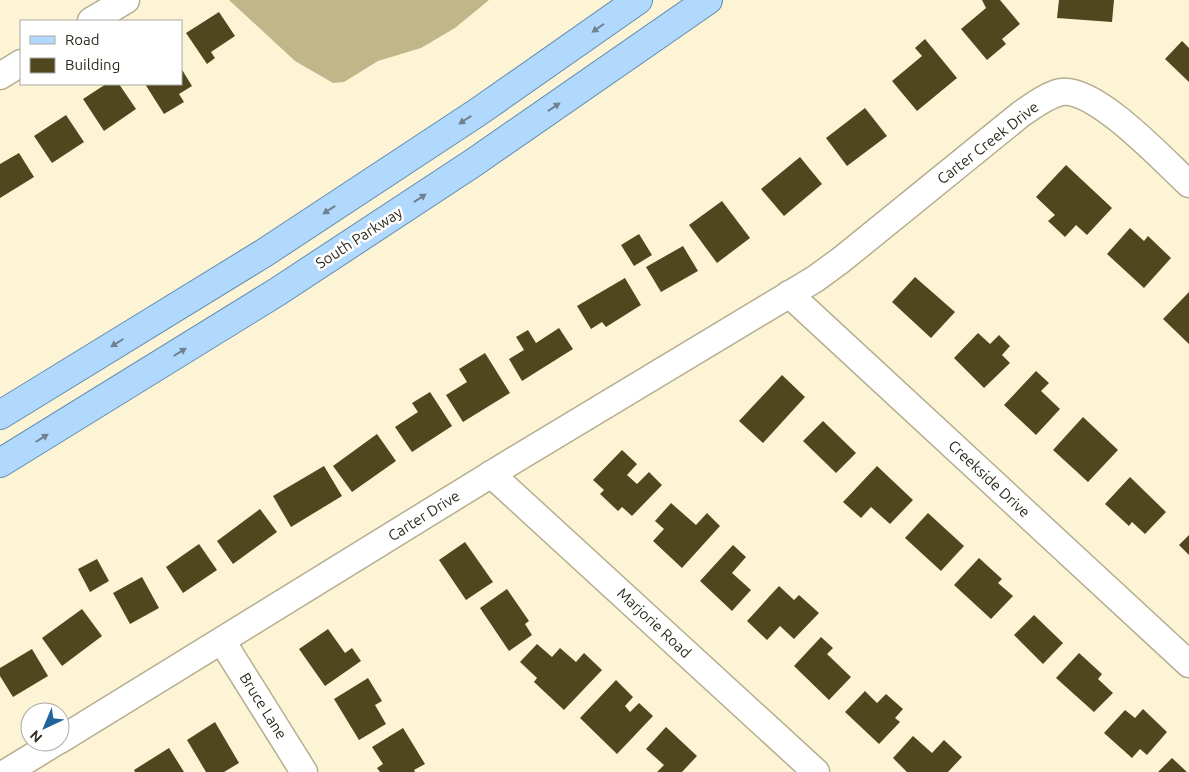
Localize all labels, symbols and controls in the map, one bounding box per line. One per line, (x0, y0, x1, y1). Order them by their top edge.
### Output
legend (20, 20, 182, 85)
one-way arrow (592, 23, 605, 33)
text: Road (65, 31, 100, 48)
text: Building (65, 56, 120, 73)
street label: Carter Creek Drive (934, 98, 1042, 187)
one-way arrow (548, 102, 561, 112)
one-way arrow (458, 116, 471, 125)
one-way arrow (413, 193, 426, 203)
street label: South Parkway (312, 203, 405, 272)
one-way arrow (322, 205, 336, 215)
one-way arrow (111, 339, 124, 348)
one-way arrow (173, 347, 186, 357)
one-way arrow (35, 433, 48, 442)
street label: Creekside Drive (945, 437, 1034, 521)
street label: Carter Drive (385, 487, 463, 544)
street label: Marjorie Road (614, 584, 695, 661)
street label: Bruce Lane (236, 670, 290, 742)
north arrow (20, 702, 70, 752)
text: N (27, 727, 45, 746)

